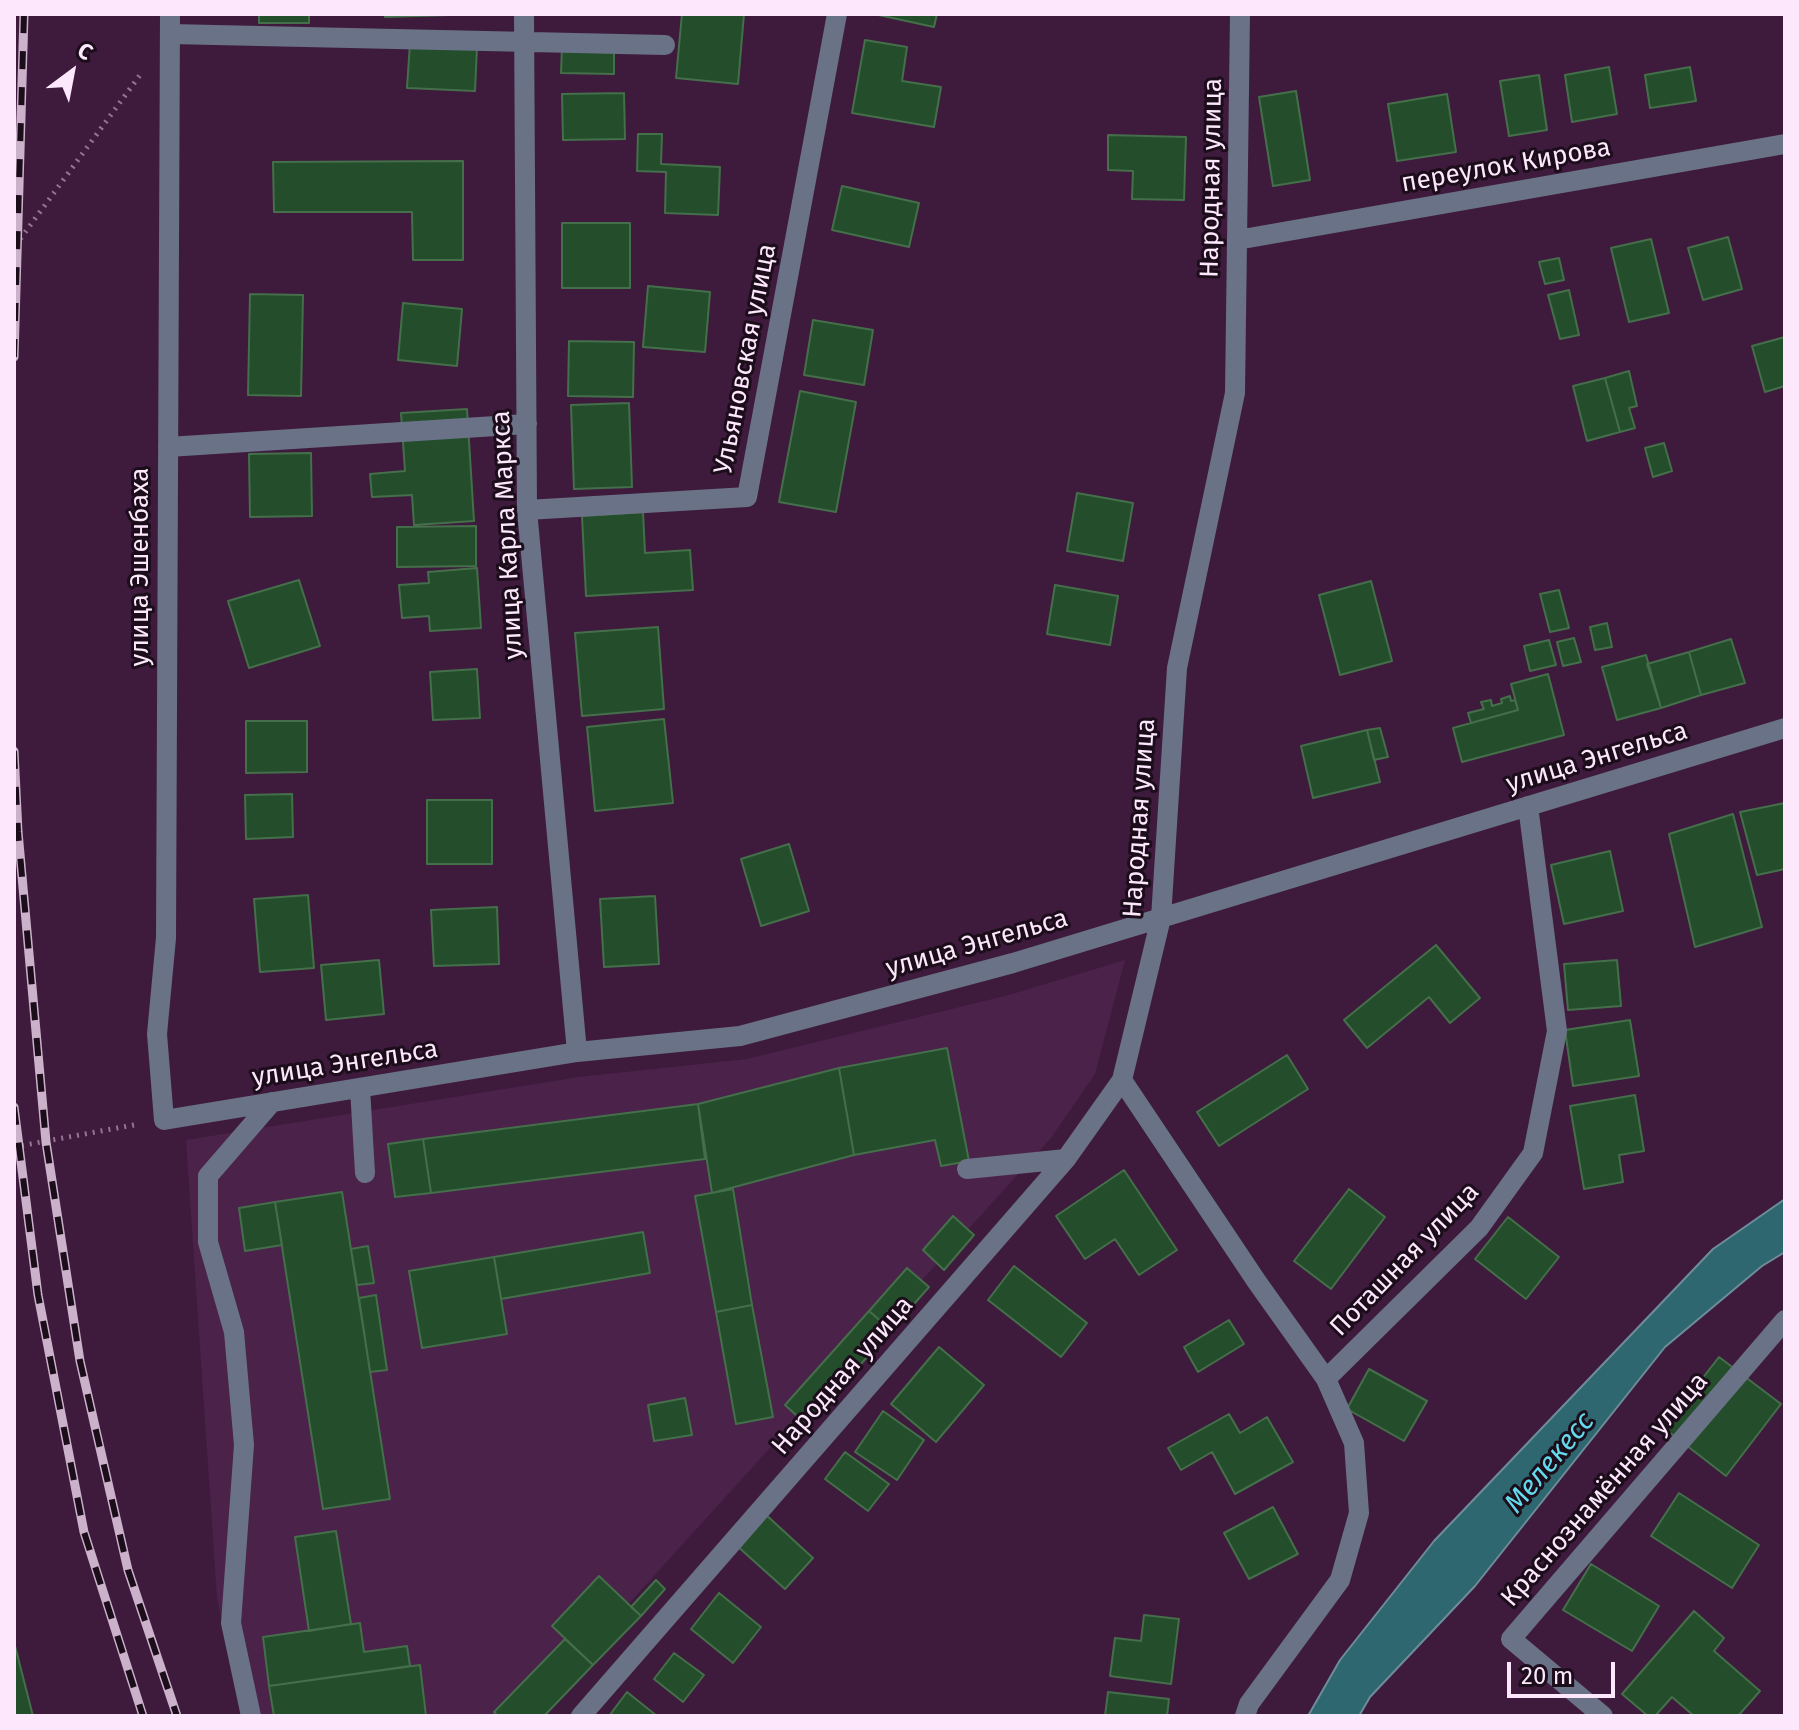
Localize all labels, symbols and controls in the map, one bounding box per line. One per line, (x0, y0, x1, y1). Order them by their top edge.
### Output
north arrow (32, 32, 112, 112)
text: С (72, 36, 98, 66)
street label: Народная улица (1195, 78, 1229, 278)
street label: переулок Кирова (1399, 132, 1613, 200)
street label: Ульяновская улица (708, 241, 784, 477)
street label: улица Карла Маркса (486, 410, 530, 660)
street label: улица Эшенбаха (125, 468, 157, 666)
street label: улица Энгельса (1503, 716, 1691, 800)
street label: Народная улица (1117, 717, 1163, 919)
street label: улица Энгельса (882, 903, 1072, 985)
street label: улица Энгельса (250, 1034, 440, 1094)
street label: Поташная улица (1324, 1177, 1486, 1343)
street label: Народная улица (766, 1290, 920, 1462)
street label: Краснознамённая улица (1495, 1367, 1715, 1613)
water label: Мелекесс (1498, 1406, 1602, 1520)
scale bar (1511, 1646, 1619, 1696)
text: 20 m (1521, 1662, 1573, 1690)

